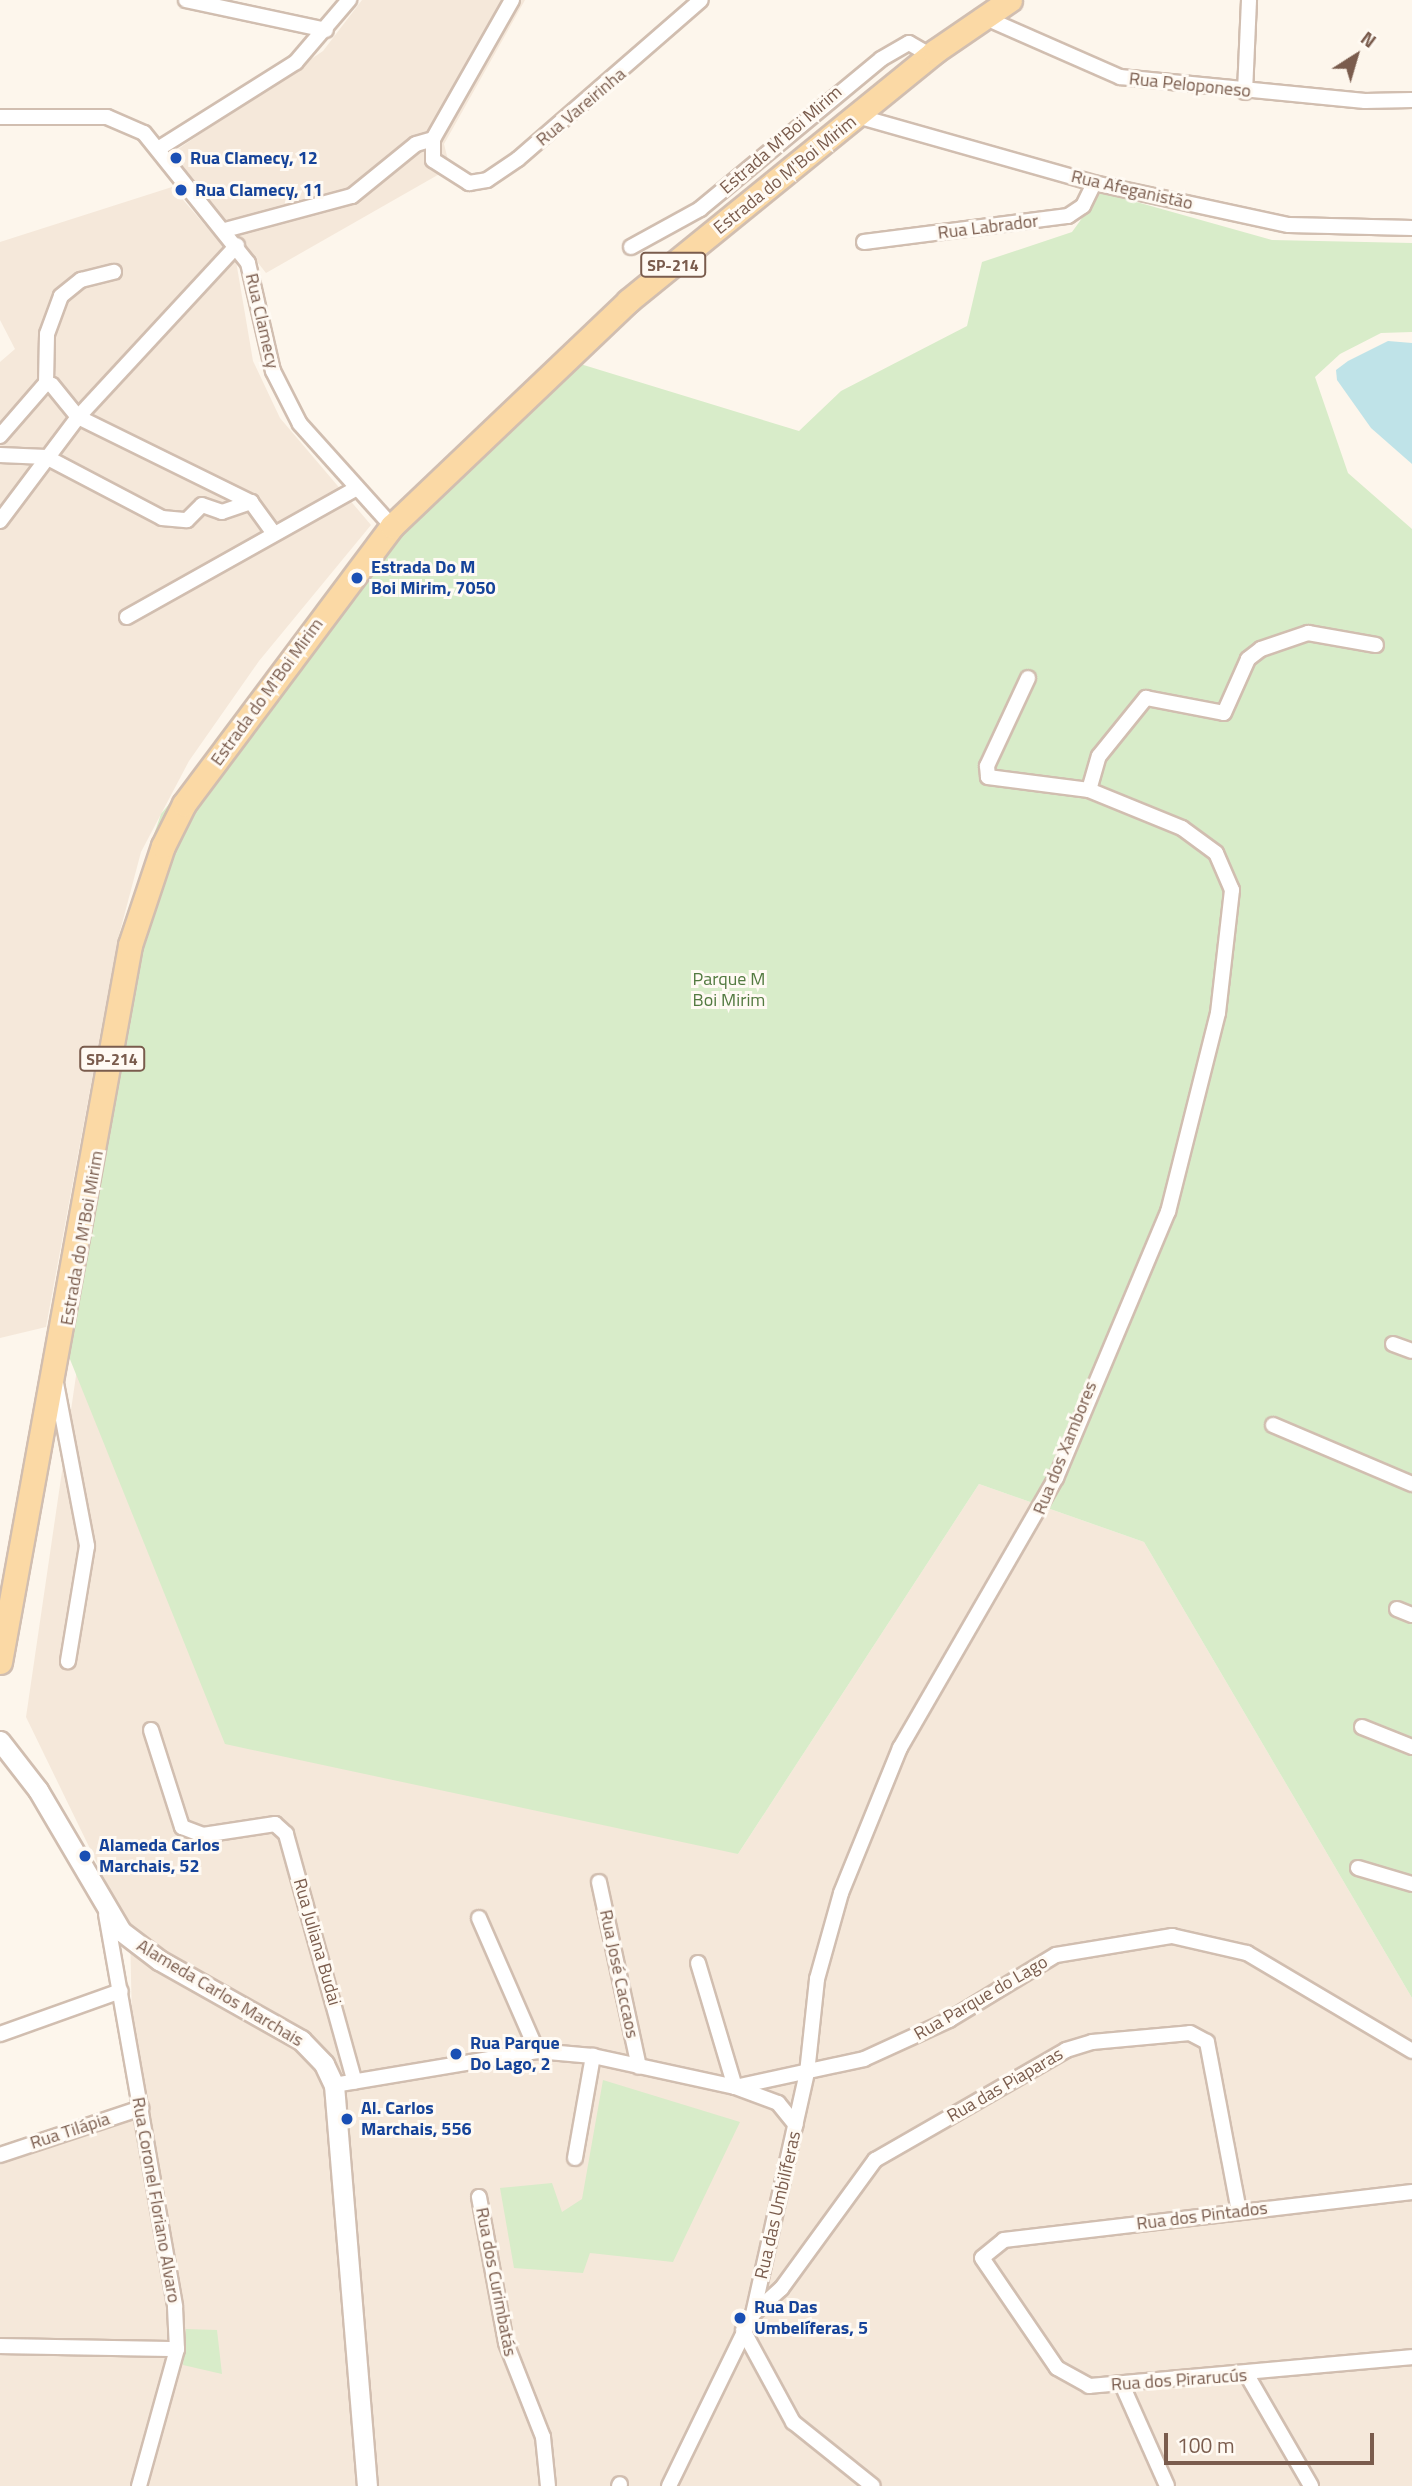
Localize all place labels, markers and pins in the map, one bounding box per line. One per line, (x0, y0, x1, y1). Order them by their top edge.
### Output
place label: Rua Clamecy, 12 (190, 147, 318, 169)
marker: Rua Clamecy, 12 (168, 150, 184, 166)
place label: Rua Clamecy, 11 (195, 179, 323, 201)
marker: Rua Clamecy, 11 (173, 182, 189, 198)
place label: Estrada Do M Boi Mirim, 7050 (371, 557, 496, 600)
marker: Estrada Do M Boi Mirim, 7050 (349, 570, 365, 586)
place label: Alameda Carlos Marchais, 52 (99, 1835, 220, 1878)
marker: Alameda Carlos Marchais, 52 (77, 1848, 93, 1864)
place label: Rua Parque Do Lago, 2 (470, 2033, 560, 2076)
marker: Rua Parque Do Lago, 2 (448, 2046, 464, 2062)
place label: Al. Carlos Marchais, 556 (361, 2098, 472, 2140)
marker: Al. Carlos Marchais, 556 (339, 2111, 355, 2127)
place label: Rua Das Umbelíferas, 5 (754, 2297, 868, 2340)
marker: Rua Das Umbelíferas, 5 (732, 2310, 748, 2326)

